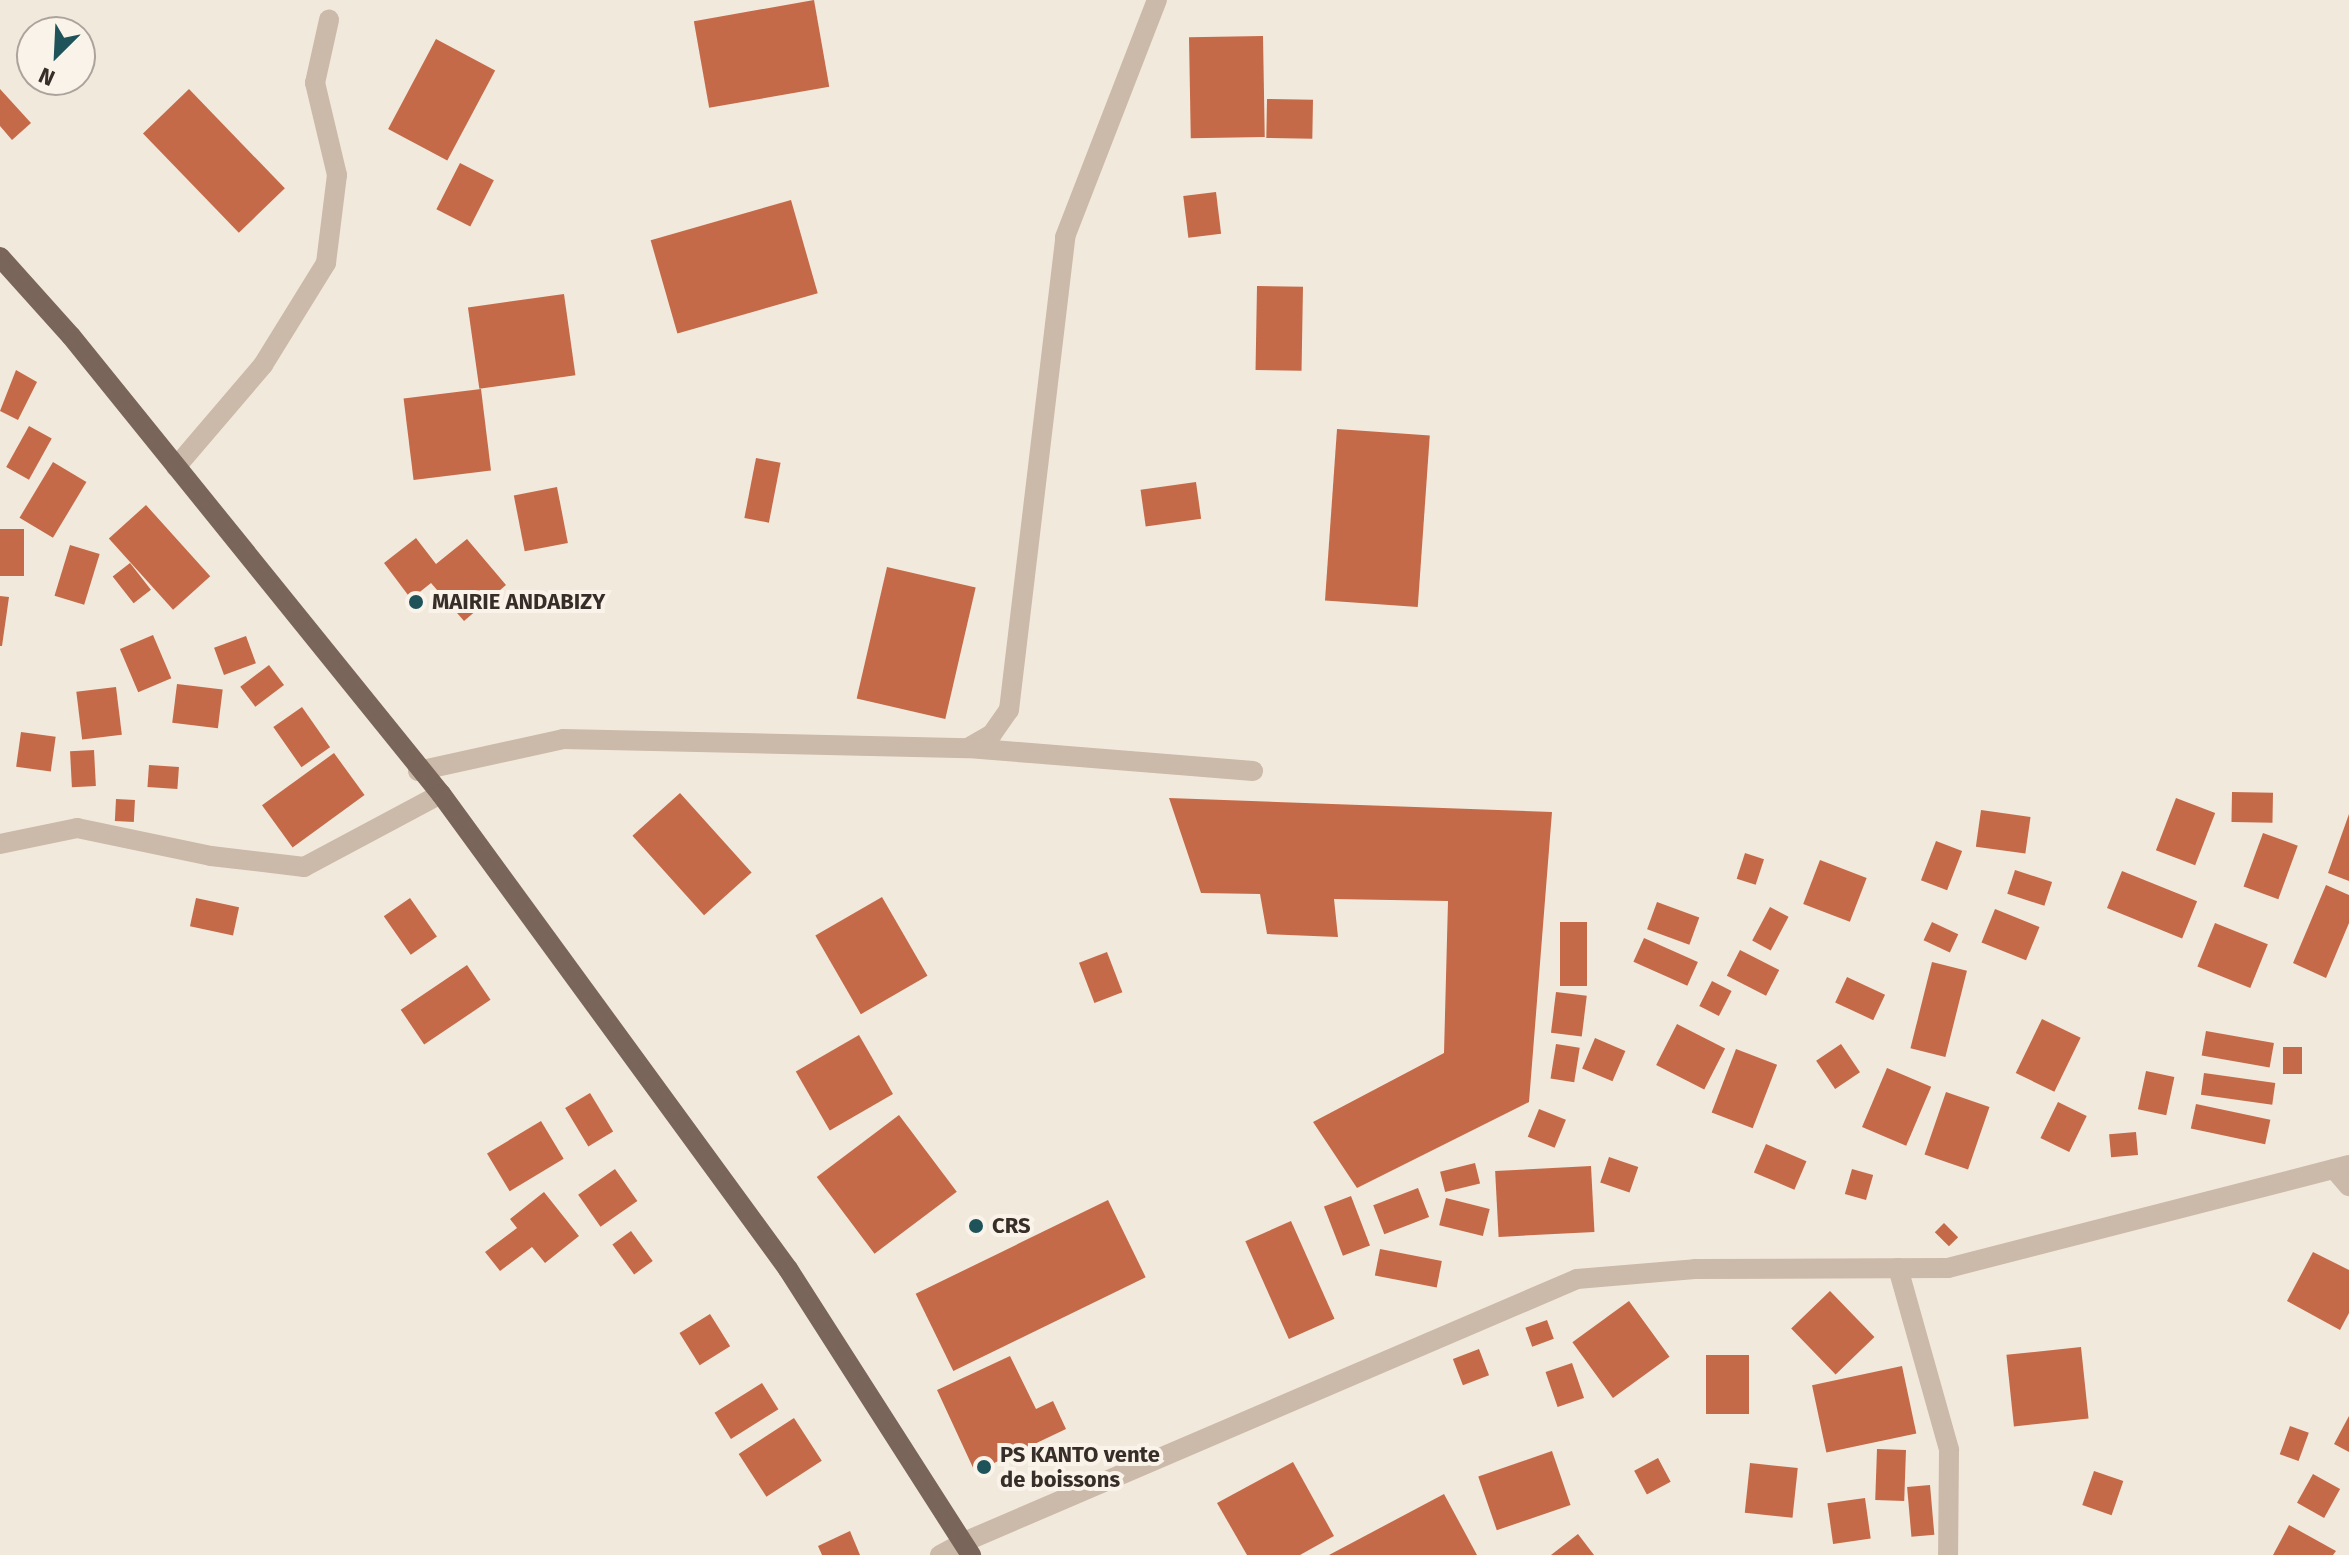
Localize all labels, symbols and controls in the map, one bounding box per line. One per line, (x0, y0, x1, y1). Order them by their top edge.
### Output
north arrow (16, 16, 96, 96)
text: N (35, 61, 59, 92)
place label: MAIRIE ANDABIZY (432, 589, 605, 615)
marker: MAIRIE ANDABIZY (407, 593, 425, 611)
place label: CRS (992, 1213, 1031, 1239)
marker: CRS (967, 1217, 985, 1235)
place label: PS KANTO vente de boissons (1000, 1441, 1160, 1492)
marker: PS KANTO vente de boissons (975, 1458, 993, 1476)

